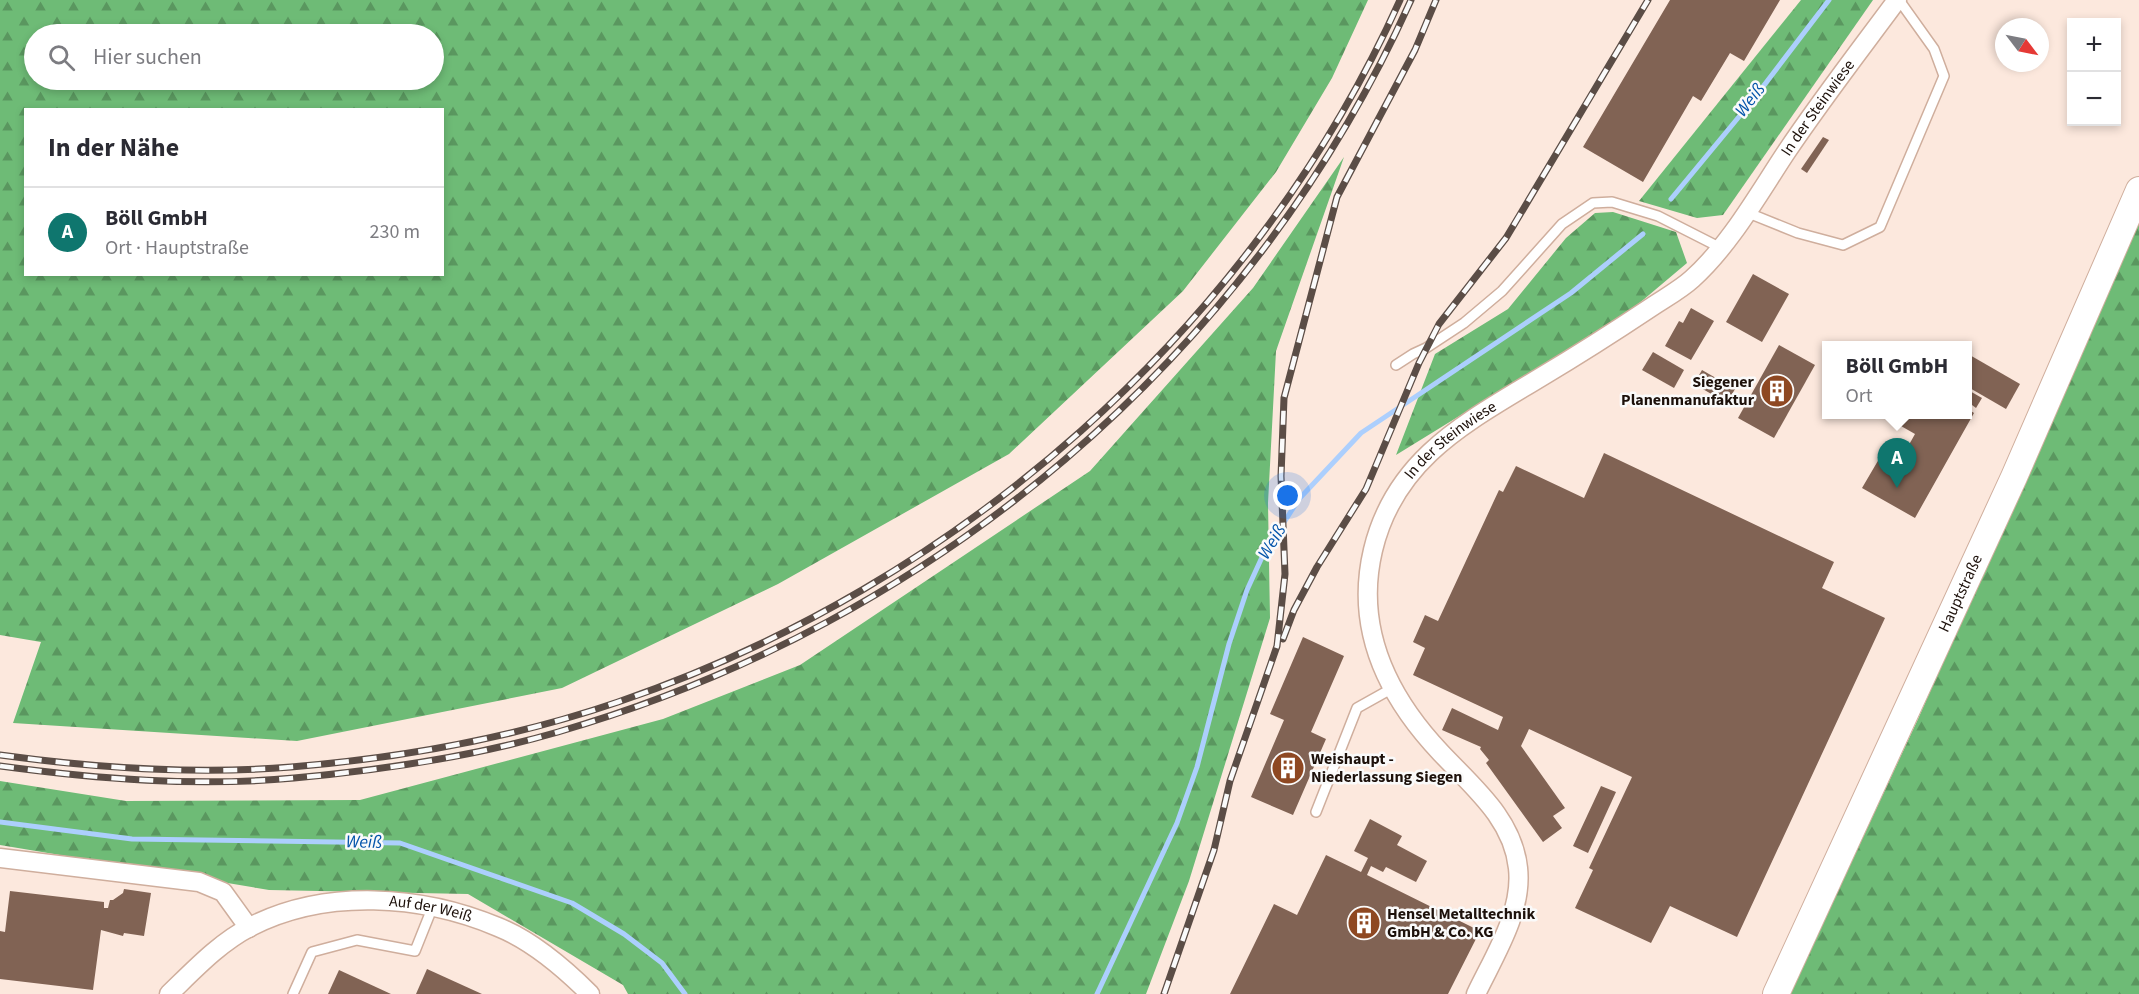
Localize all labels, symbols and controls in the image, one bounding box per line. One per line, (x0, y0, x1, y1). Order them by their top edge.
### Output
north arrow (1995, 18, 2049, 72)
map controls (2067, 18, 2121, 126)
button: + (2067, 18, 2121, 72)
search box (24, 24, 444, 90)
icon: search (45, 41, 78, 74)
text: Hier suchen (93, 41, 202, 73)
street label: In der Steinwiese (1776, 55, 1860, 160)
button: − (2067, 72, 2121, 126)
water label: Weiß (1729, 78, 1771, 122)
text: In der Nähe (48, 129, 179, 166)
text: Böll GmbH (105, 202, 208, 234)
text: A (62, 218, 73, 246)
text: 230 m (370, 218, 420, 246)
text: Ort · Hauptstraße (105, 234, 249, 262)
popup (1822, 341, 1972, 419)
text: Böll GmbH (1846, 350, 1948, 382)
place label: Siegener Planenmanufaktur (1621, 371, 1755, 411)
building icon: Siegener Planenmanufaktur (1759, 373, 1795, 409)
text: Ort (1846, 382, 1873, 410)
street label: In der Steinwiese (1399, 396, 1501, 484)
pin: A (1878, 438, 1916, 488)
your location (1273, 481, 1302, 510)
water label: Weiß (1252, 520, 1292, 564)
street label: Hauptstraße (1933, 551, 1988, 636)
place label: Weishaupt - Niederlassung Siegen (1311, 748, 1462, 788)
building icon: Weishaupt - Niederlassung Siegen (1270, 750, 1306, 786)
water label: Weiß (346, 829, 382, 855)
street label: Auf der Weiß (388, 890, 475, 928)
place label: Hensel Metalltechnik GmbH & Co. KG (1387, 903, 1535, 943)
building icon: Hensel Metalltechnik GmbH & Co. KG (1346, 905, 1382, 941)

